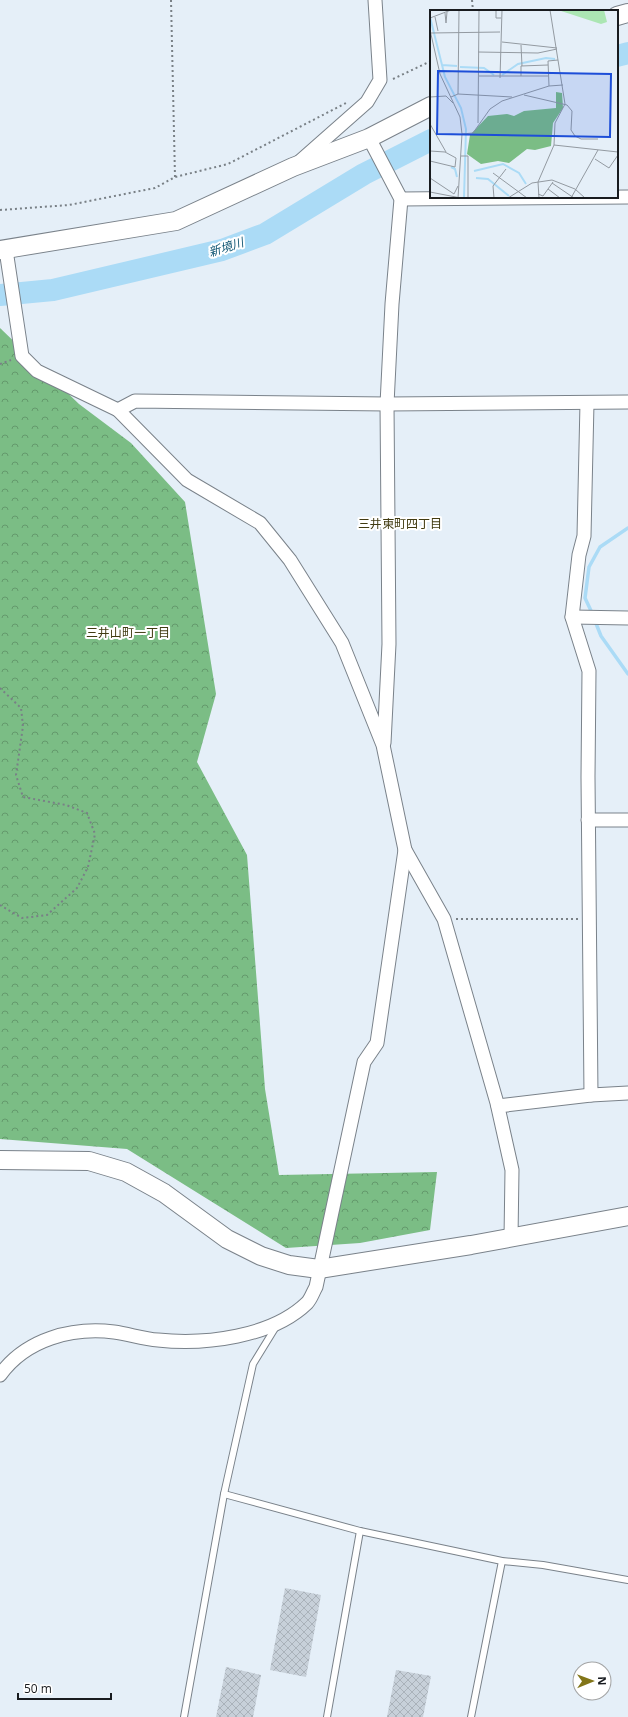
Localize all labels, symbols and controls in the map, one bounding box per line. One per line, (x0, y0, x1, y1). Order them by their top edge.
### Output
inset map (430, 10, 618, 198)
water label: 新境川 (206, 233, 248, 261)
district label: 三井東町四丁目 (358, 515, 442, 532)
district label: 三井山町一丁目 (86, 624, 170, 641)
north arrow (572, 1661, 612, 1701)
scale bar (18, 1675, 111, 1701)
text: N (595, 1676, 610, 1685)
text: 50 m (24, 1680, 52, 1697)

